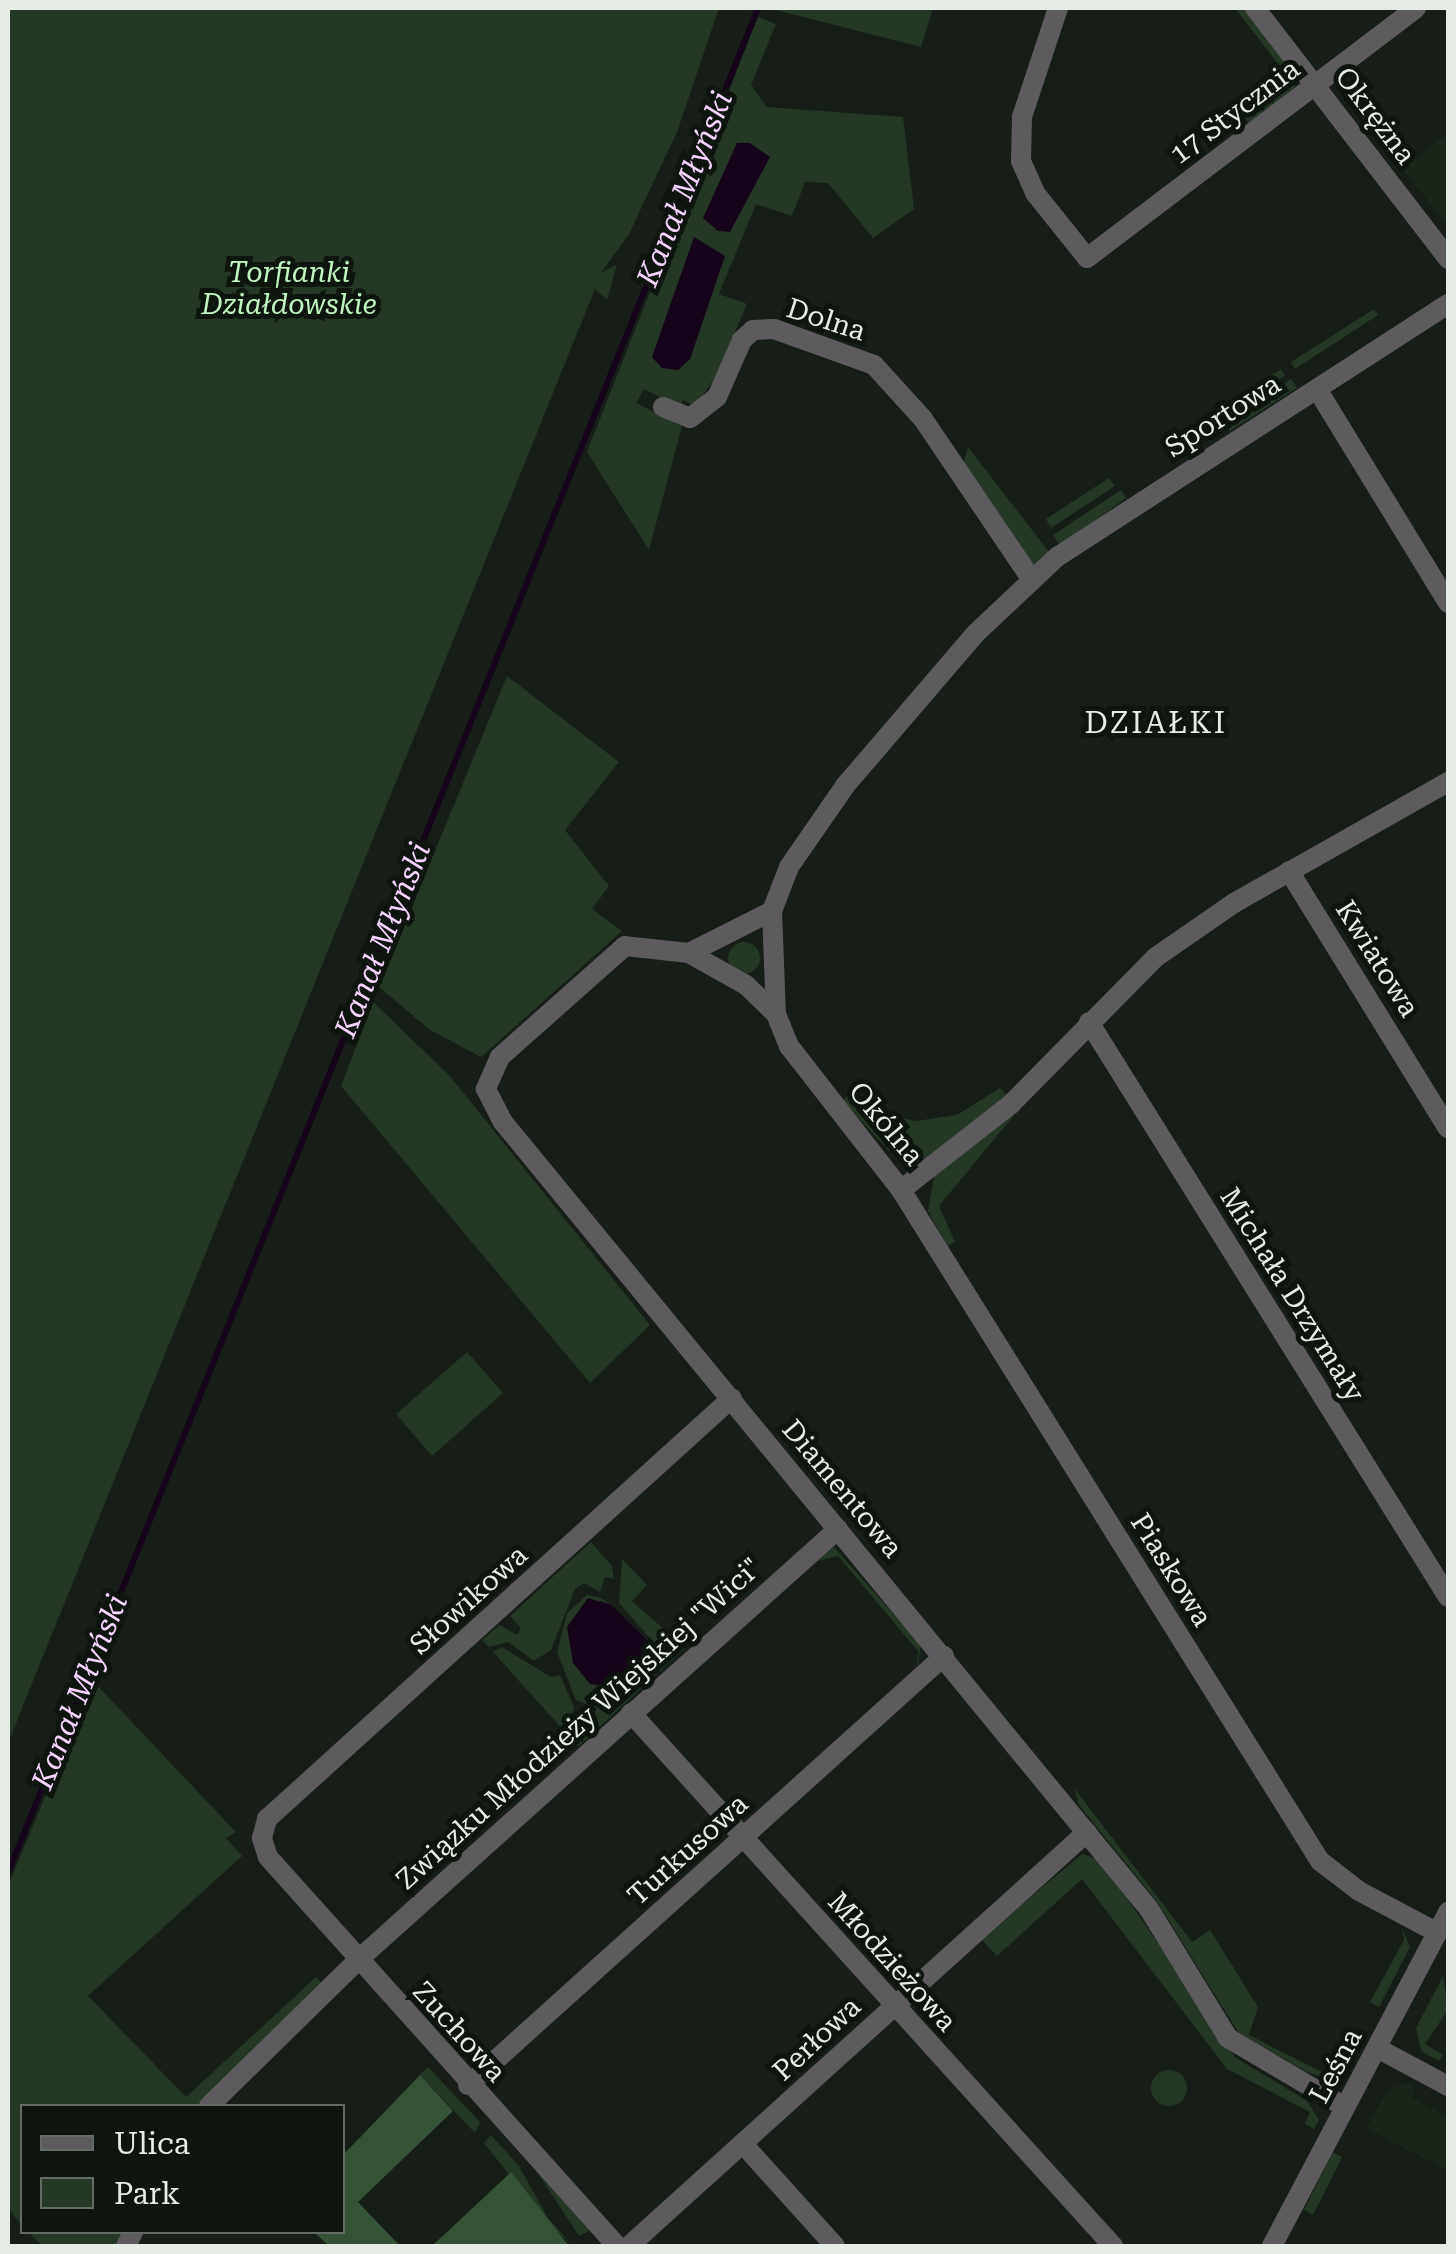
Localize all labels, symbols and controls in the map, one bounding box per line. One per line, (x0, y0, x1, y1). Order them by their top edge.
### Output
street label: 17 Stycznia (1164, 52, 1306, 172)
street label: Okrężna (1328, 61, 1422, 171)
water label: Kanał Młyński (630, 86, 740, 292)
park label: Torfianki Działdowskie (201, 256, 377, 322)
street label: Dolna (782, 292, 870, 348)
street label: Sportowa (1159, 367, 1287, 465)
district label: DZIAŁKI (1084, 705, 1228, 741)
water label: Kanał Młyński (328, 837, 438, 1043)
street label: Kwiatowa (1328, 895, 1426, 1023)
street label: Okólna (842, 1076, 930, 1172)
street label: Michała Drzymały (1213, 1182, 1371, 1408)
street label: Diamentowa (775, 1413, 909, 1565)
street label: Piaskowa (1123, 1507, 1219, 1633)
street label: Słowikowa (403, 1539, 535, 1661)
street label: Związku Młodzieży Wiejskiej "Wici" (390, 1551, 768, 1897)
water label: Kanał Młyński (25, 1589, 135, 1795)
street label: Turkusowa (621, 1787, 755, 1913)
street label: Młodzieżowa (821, 1885, 963, 2039)
street label: Zuchowa (405, 1975, 513, 2089)
street label: Perłowa (766, 1990, 868, 2088)
street label: Leśna (1303, 2023, 1369, 2109)
legend (20, 2104, 345, 2234)
text: Ulica (114, 2126, 190, 2161)
text: Park (114, 2176, 180, 2211)

